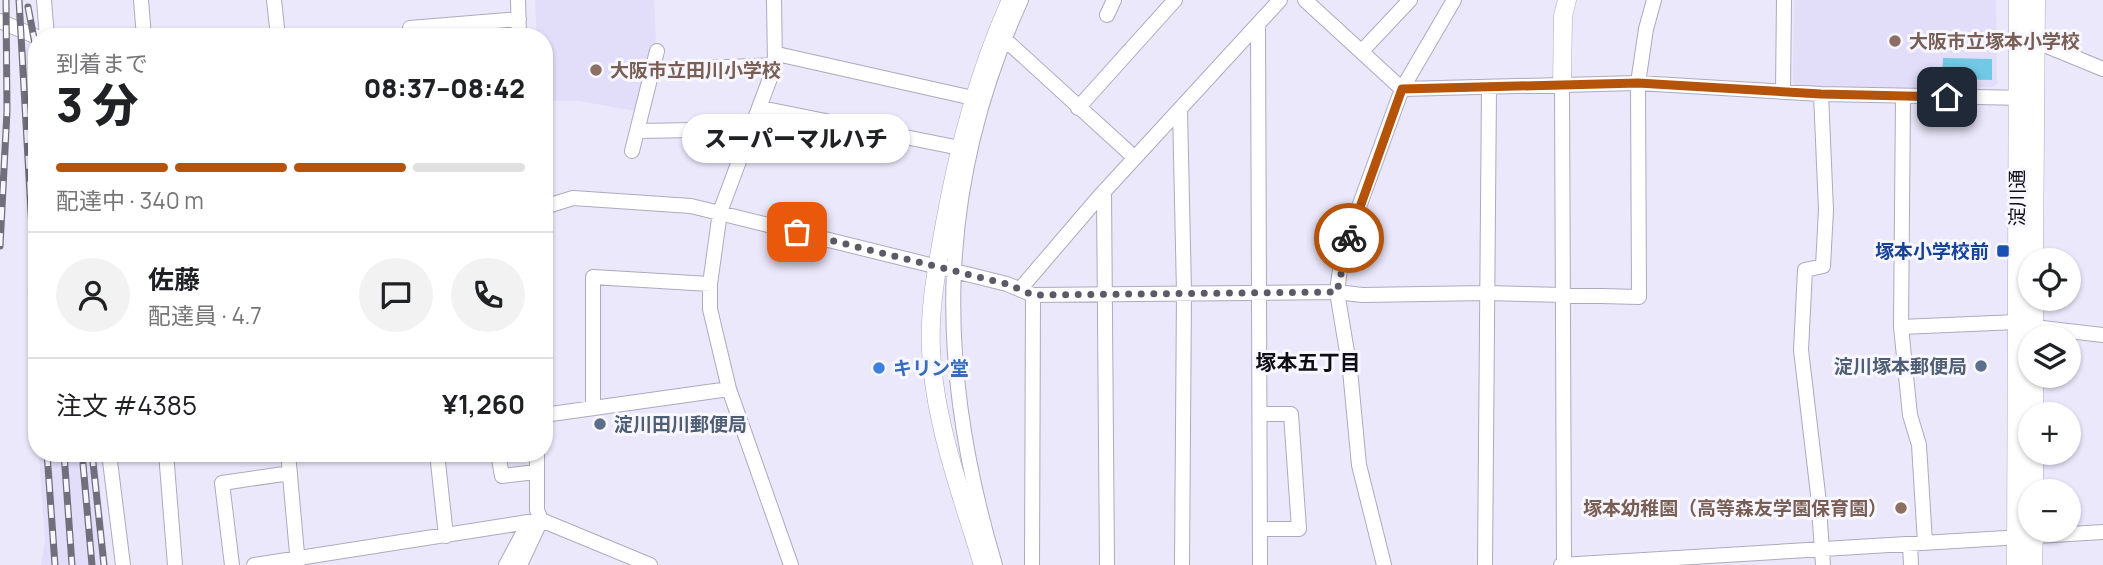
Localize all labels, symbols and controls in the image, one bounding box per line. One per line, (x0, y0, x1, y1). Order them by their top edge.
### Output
place label: 大阪市立塚本小学校 (1909, 28, 2080, 54)
marker: 大阪市立塚本小学校 (1887, 33, 1903, 49)
text: 到着まで (56, 47, 148, 79)
place label: 大阪市立田川小学校 (610, 57, 781, 83)
marker: 大阪市立田川小学校 (588, 62, 604, 78)
pin (1917, 67, 1977, 127)
text: 08:37–08:42 (364, 70, 525, 106)
text: 3 分 (56, 73, 138, 136)
icon: home (1928, 78, 1966, 116)
callout: スーパーマルハチ (683, 113, 911, 162)
text: スーパーマルハチ (704, 122, 888, 154)
street label: 淀川通 (2004, 169, 2030, 227)
text: 配達中 · 340 m (56, 184, 204, 216)
pin (767, 202, 827, 262)
courier (1314, 203, 1384, 273)
icon: bag (778, 213, 816, 251)
icon: bike (1330, 219, 1368, 257)
place label: 塚本小学校前 (1875, 238, 1989, 264)
marker: 塚本小学校前 (1995, 243, 2011, 259)
map controls (2018, 248, 2081, 542)
button: locate (2018, 248, 2081, 311)
button: person (56, 258, 130, 332)
button: chat (359, 258, 433, 332)
button: phone (451, 258, 525, 332)
text: 佐藤 (148, 261, 200, 297)
text: 配達員 · 4.7 (148, 299, 262, 331)
button: layers (2018, 325, 2081, 388)
district label: 塚本五丁目 (1256, 348, 1361, 376)
place label: 淀川塚本郵便局 (1834, 353, 1967, 379)
place label: キリン堂 (893, 355, 969, 381)
marker: 淀川塚本郵便局 (1973, 358, 1989, 374)
marker: キリン堂 (871, 360, 887, 376)
text: ¥1,260 (442, 386, 525, 422)
text: 注文 #4385 (56, 387, 197, 423)
button: + (2018, 402, 2081, 465)
place label: 淀川田川郵便局 (614, 411, 747, 437)
marker: 淀川田川郵便局 (592, 416, 608, 432)
button: − (2018, 479, 2081, 542)
place label: 塚本幼稚園（高等森友学園保育園） (1583, 495, 1887, 521)
marker: 塚本幼稚園（高等森友学園保育園） (1893, 500, 1909, 516)

